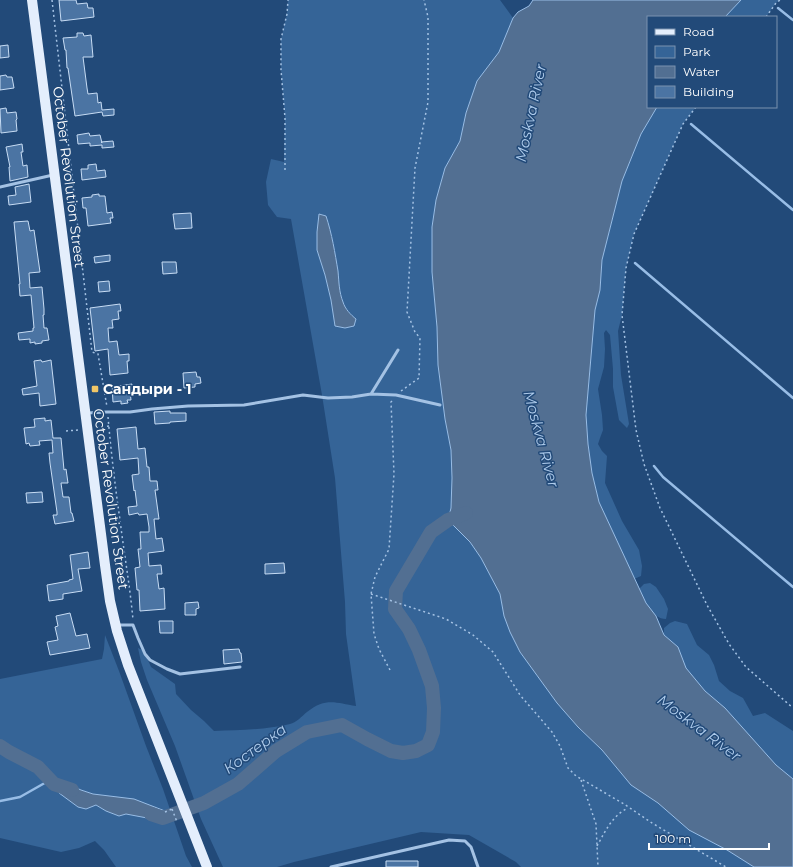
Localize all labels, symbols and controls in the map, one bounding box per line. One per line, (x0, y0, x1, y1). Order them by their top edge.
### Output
legend (647, 16, 777, 108)
text: Road (683, 24, 714, 39)
text: Park (683, 44, 711, 59)
water label: Moskva River (511, 61, 550, 163)
text: Water (683, 64, 720, 79)
text: Building (683, 84, 734, 99)
street label: October Revolution Street (49, 85, 89, 269)
place label: Сандыри - 1 (103, 380, 192, 398)
marker: Сандыри - 1 (90, 384, 100, 394)
water label: Moskva River (519, 388, 564, 490)
street label: October Revolution Street (89, 407, 133, 591)
water label: Moskva River (654, 690, 746, 766)
water label: Костерка (219, 719, 290, 778)
scale bar (649, 825, 769, 851)
text: 100 m (655, 831, 691, 846)

